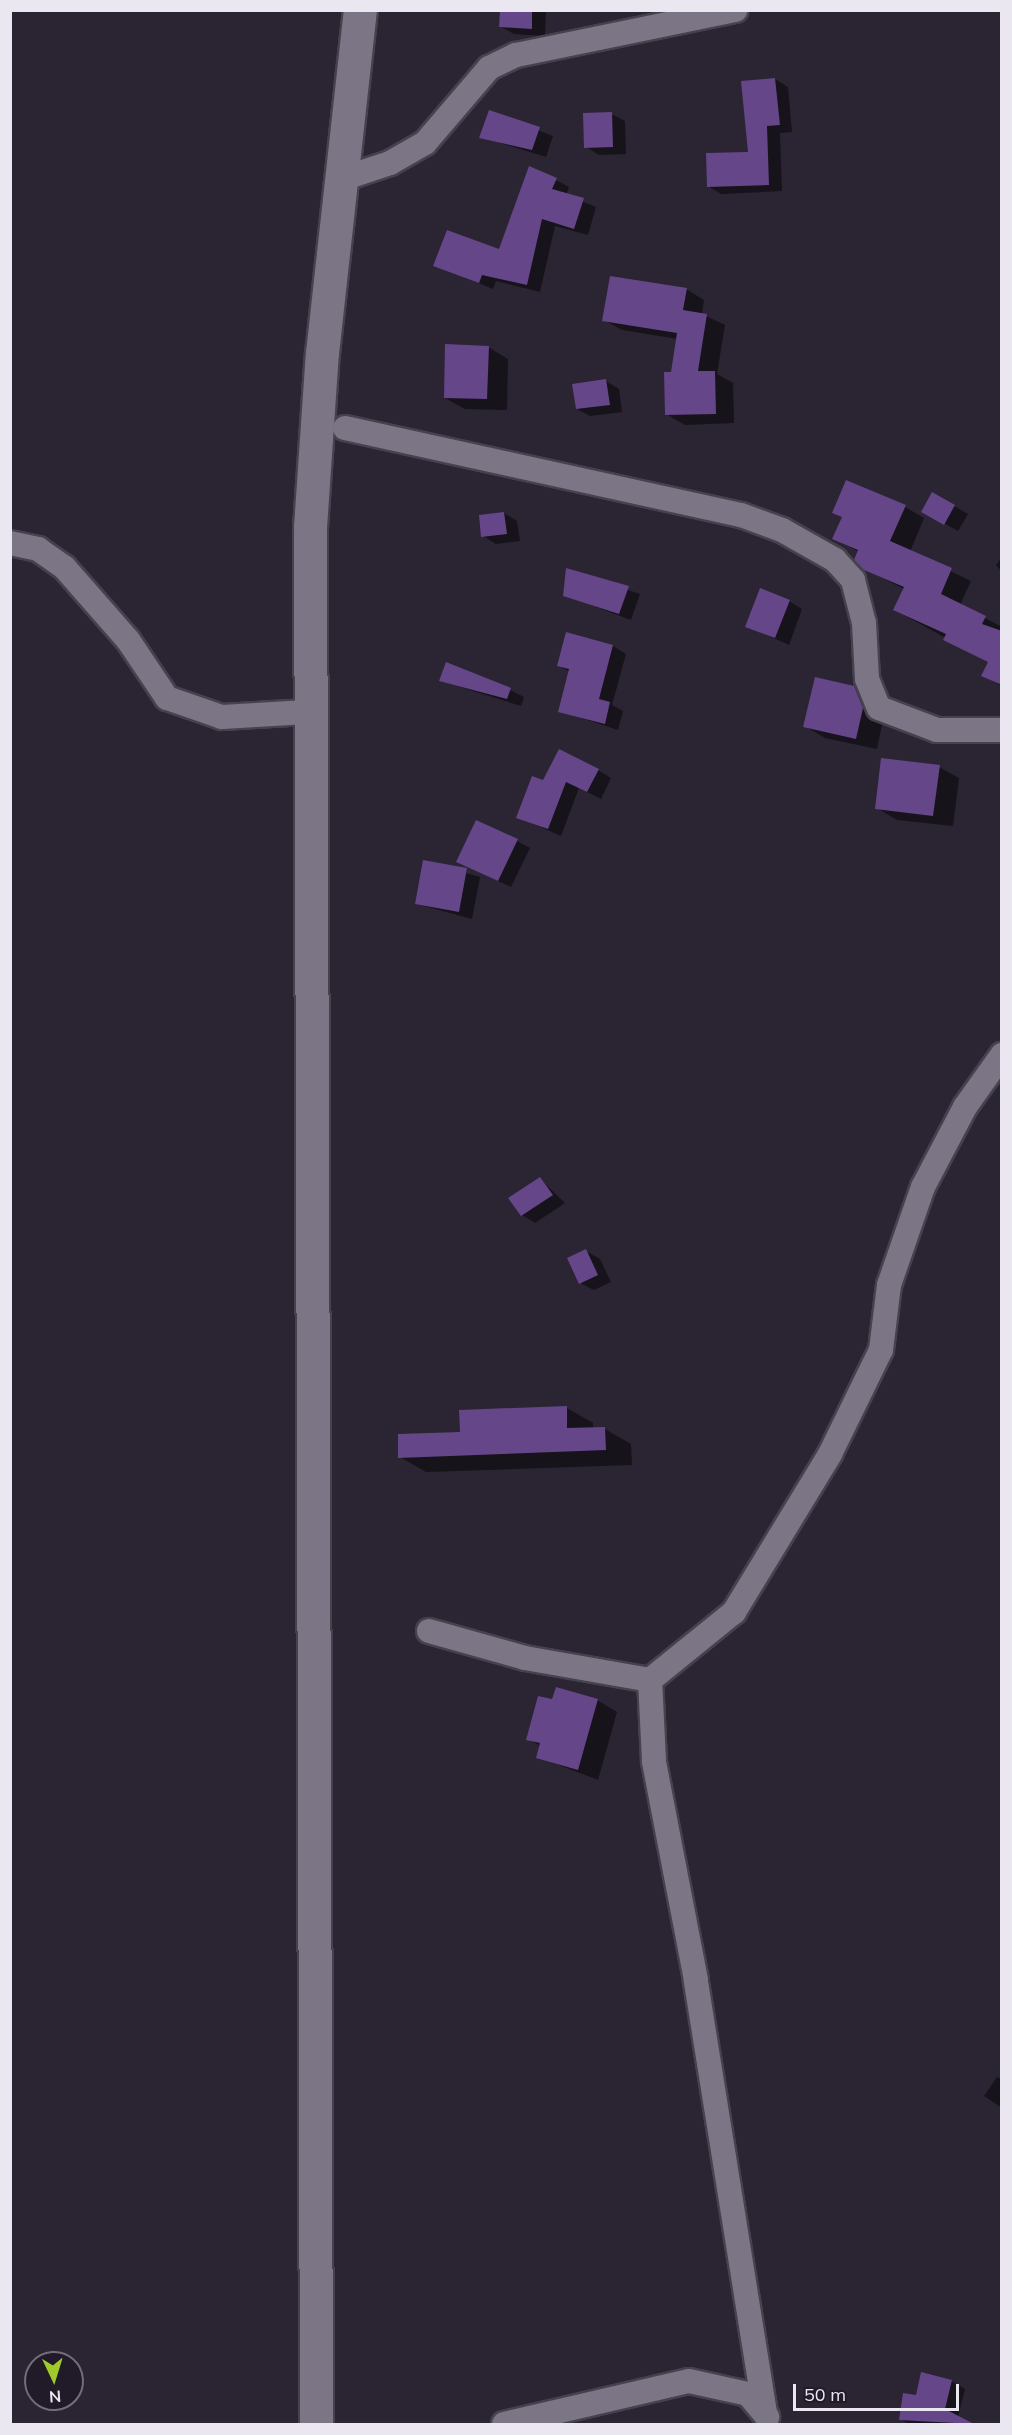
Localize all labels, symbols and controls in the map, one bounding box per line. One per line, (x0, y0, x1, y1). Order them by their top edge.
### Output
north arrow (24, 2351, 84, 2411)
scale bar (796, 2372, 962, 2410)
text: 50 m (804, 2383, 846, 2406)
text: N (48, 2387, 62, 2407)

